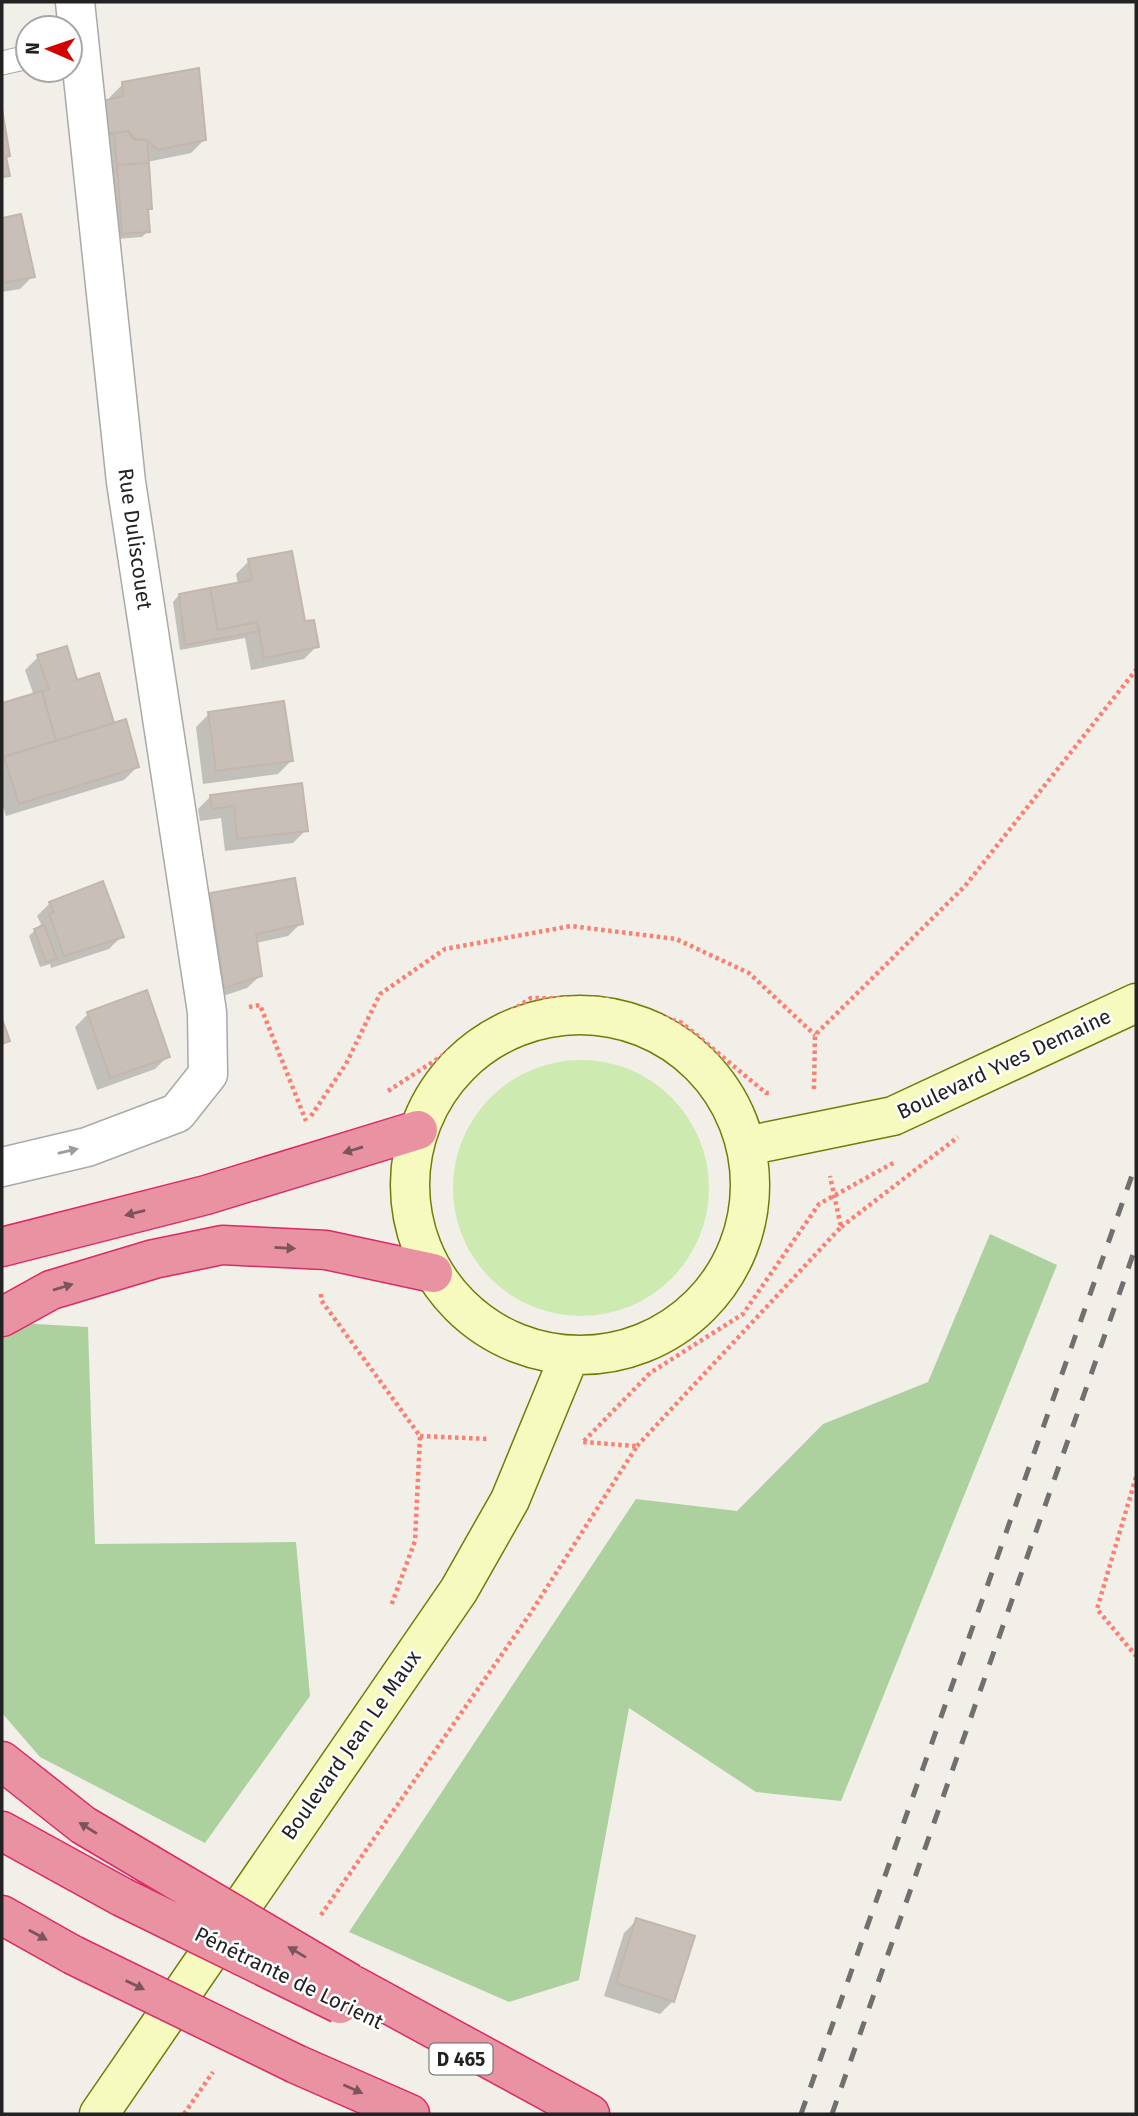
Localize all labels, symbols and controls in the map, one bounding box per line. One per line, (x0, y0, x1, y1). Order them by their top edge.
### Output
north arrow (14, 14, 84, 84)
text: N (21, 42, 44, 55)
street label: Rue Duliscouet (112, 467, 158, 612)
street label: Boulevard Yves Demaine (893, 1003, 1115, 1125)
one-way arrow (57, 1145, 79, 1156)
one-way arrow (342, 1146, 363, 1156)
one-way arrow (123, 1208, 145, 1219)
one-way arrow (274, 1243, 296, 1254)
one-way arrow (52, 1281, 73, 1291)
street label: Boulevard Jean Le Maux (276, 1644, 427, 1845)
one-way arrow (79, 1822, 98, 1835)
street label: Pénétrante de Lorient (190, 1921, 388, 2035)
one-way arrow (28, 1929, 47, 1941)
one-way arrow (287, 1945, 306, 1958)
one-way arrow (125, 1979, 145, 1991)
road number: D 465 (430, 2044, 492, 2074)
one-way arrow (343, 2083, 363, 2095)

